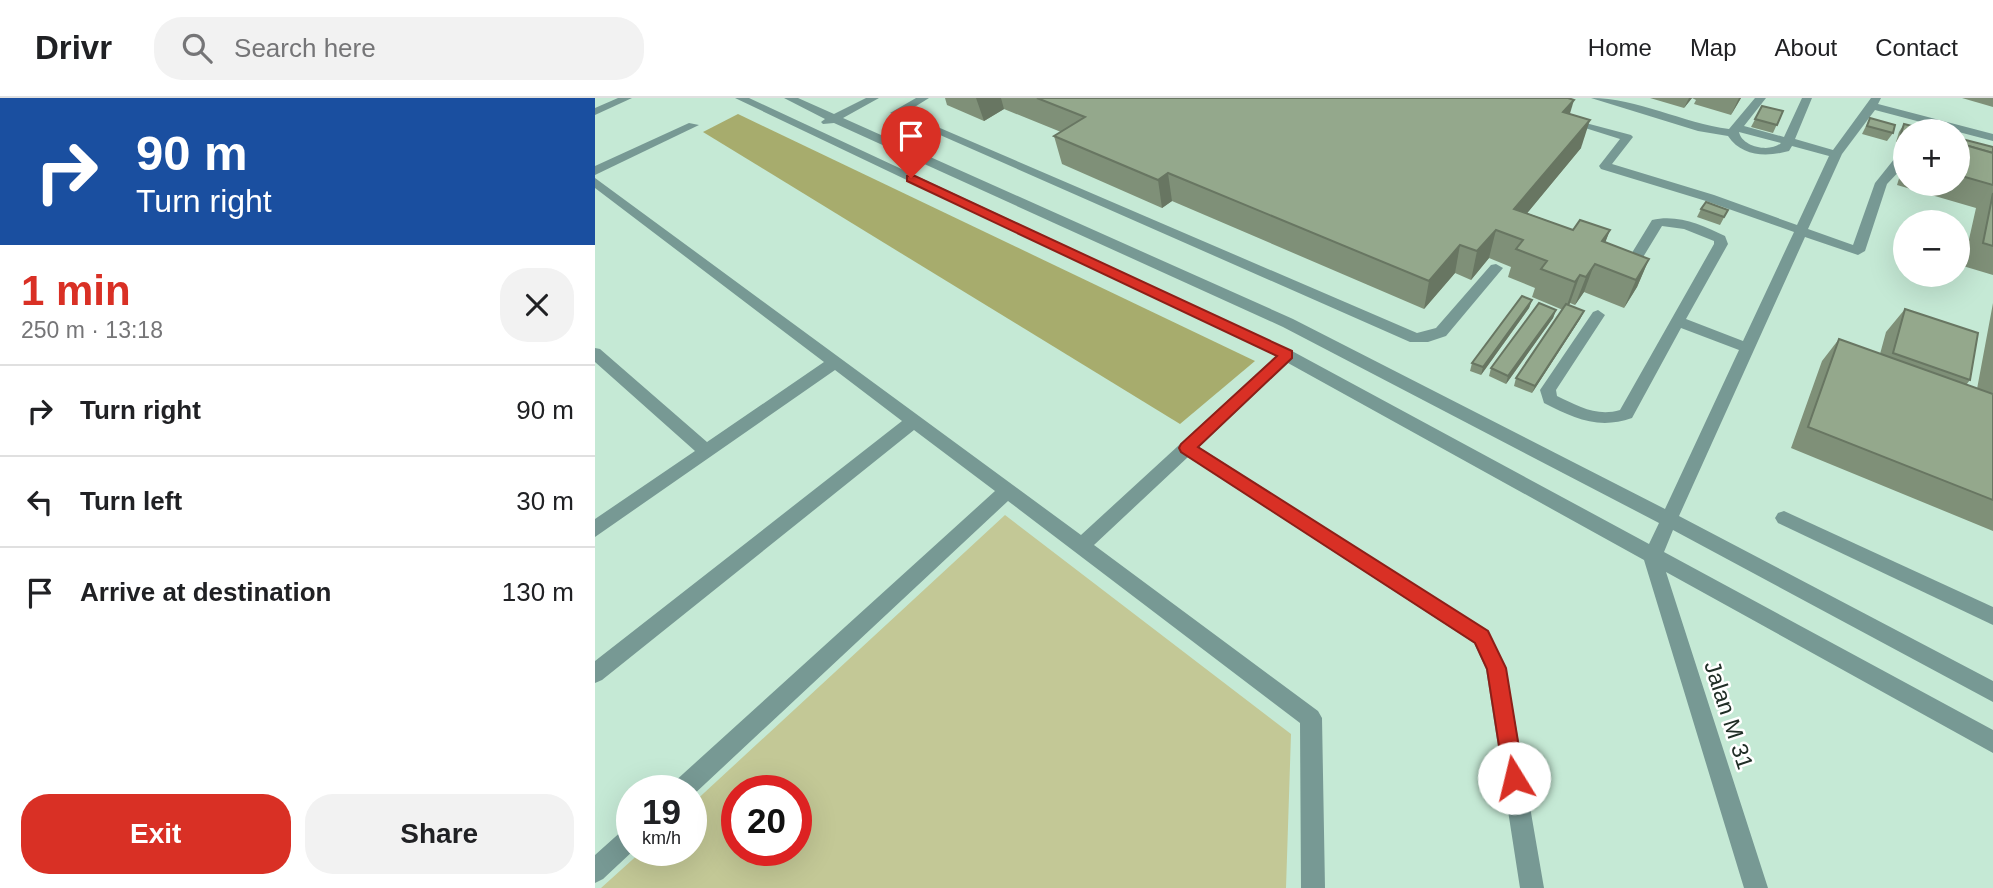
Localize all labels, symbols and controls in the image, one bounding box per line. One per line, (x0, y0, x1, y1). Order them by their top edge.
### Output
search box (154, 17, 644, 80)
text: Drivr (35, 29, 112, 66)
icon: search (178, 29, 216, 67)
text: Search here (234, 33, 376, 63)
text: Home (1588, 34, 1652, 61)
text: Map (1690, 34, 1737, 61)
text: About (1775, 34, 1837, 61)
text: Contact (1875, 34, 1958, 61)
pin (881, 106, 941, 178)
icon: arrive (892, 117, 930, 155)
map controls (1893, 119, 1970, 287)
button: + (1893, 119, 1970, 196)
icon: right (21, 126, 112, 217)
text: 90 m (136, 126, 248, 180)
text: Turn right (136, 183, 272, 219)
button: − (1893, 210, 1970, 287)
text: 1 min (21, 267, 131, 314)
button: close (500, 268, 574, 342)
text: 250 m · 13:18 (21, 317, 163, 343)
icon: right (21, 392, 59, 430)
text: Turn right (80, 395, 201, 425)
text: 90 m (516, 395, 574, 425)
icon: left (21, 483, 59, 521)
text: Turn left (80, 486, 182, 516)
text: 30 m (516, 486, 574, 516)
icon: arrive (21, 574, 59, 612)
text: Arrive at destination (80, 577, 331, 607)
text: 130 m (502, 577, 574, 607)
street label: Jalan M 31 (1699, 657, 1759, 773)
position arrow (1477, 741, 1551, 815)
speed limit sign: 20 (721, 775, 812, 866)
text: 19 (642, 792, 681, 831)
button: Exit (21, 794, 291, 874)
button: Share (305, 794, 574, 874)
text: km/h (642, 828, 681, 848)

